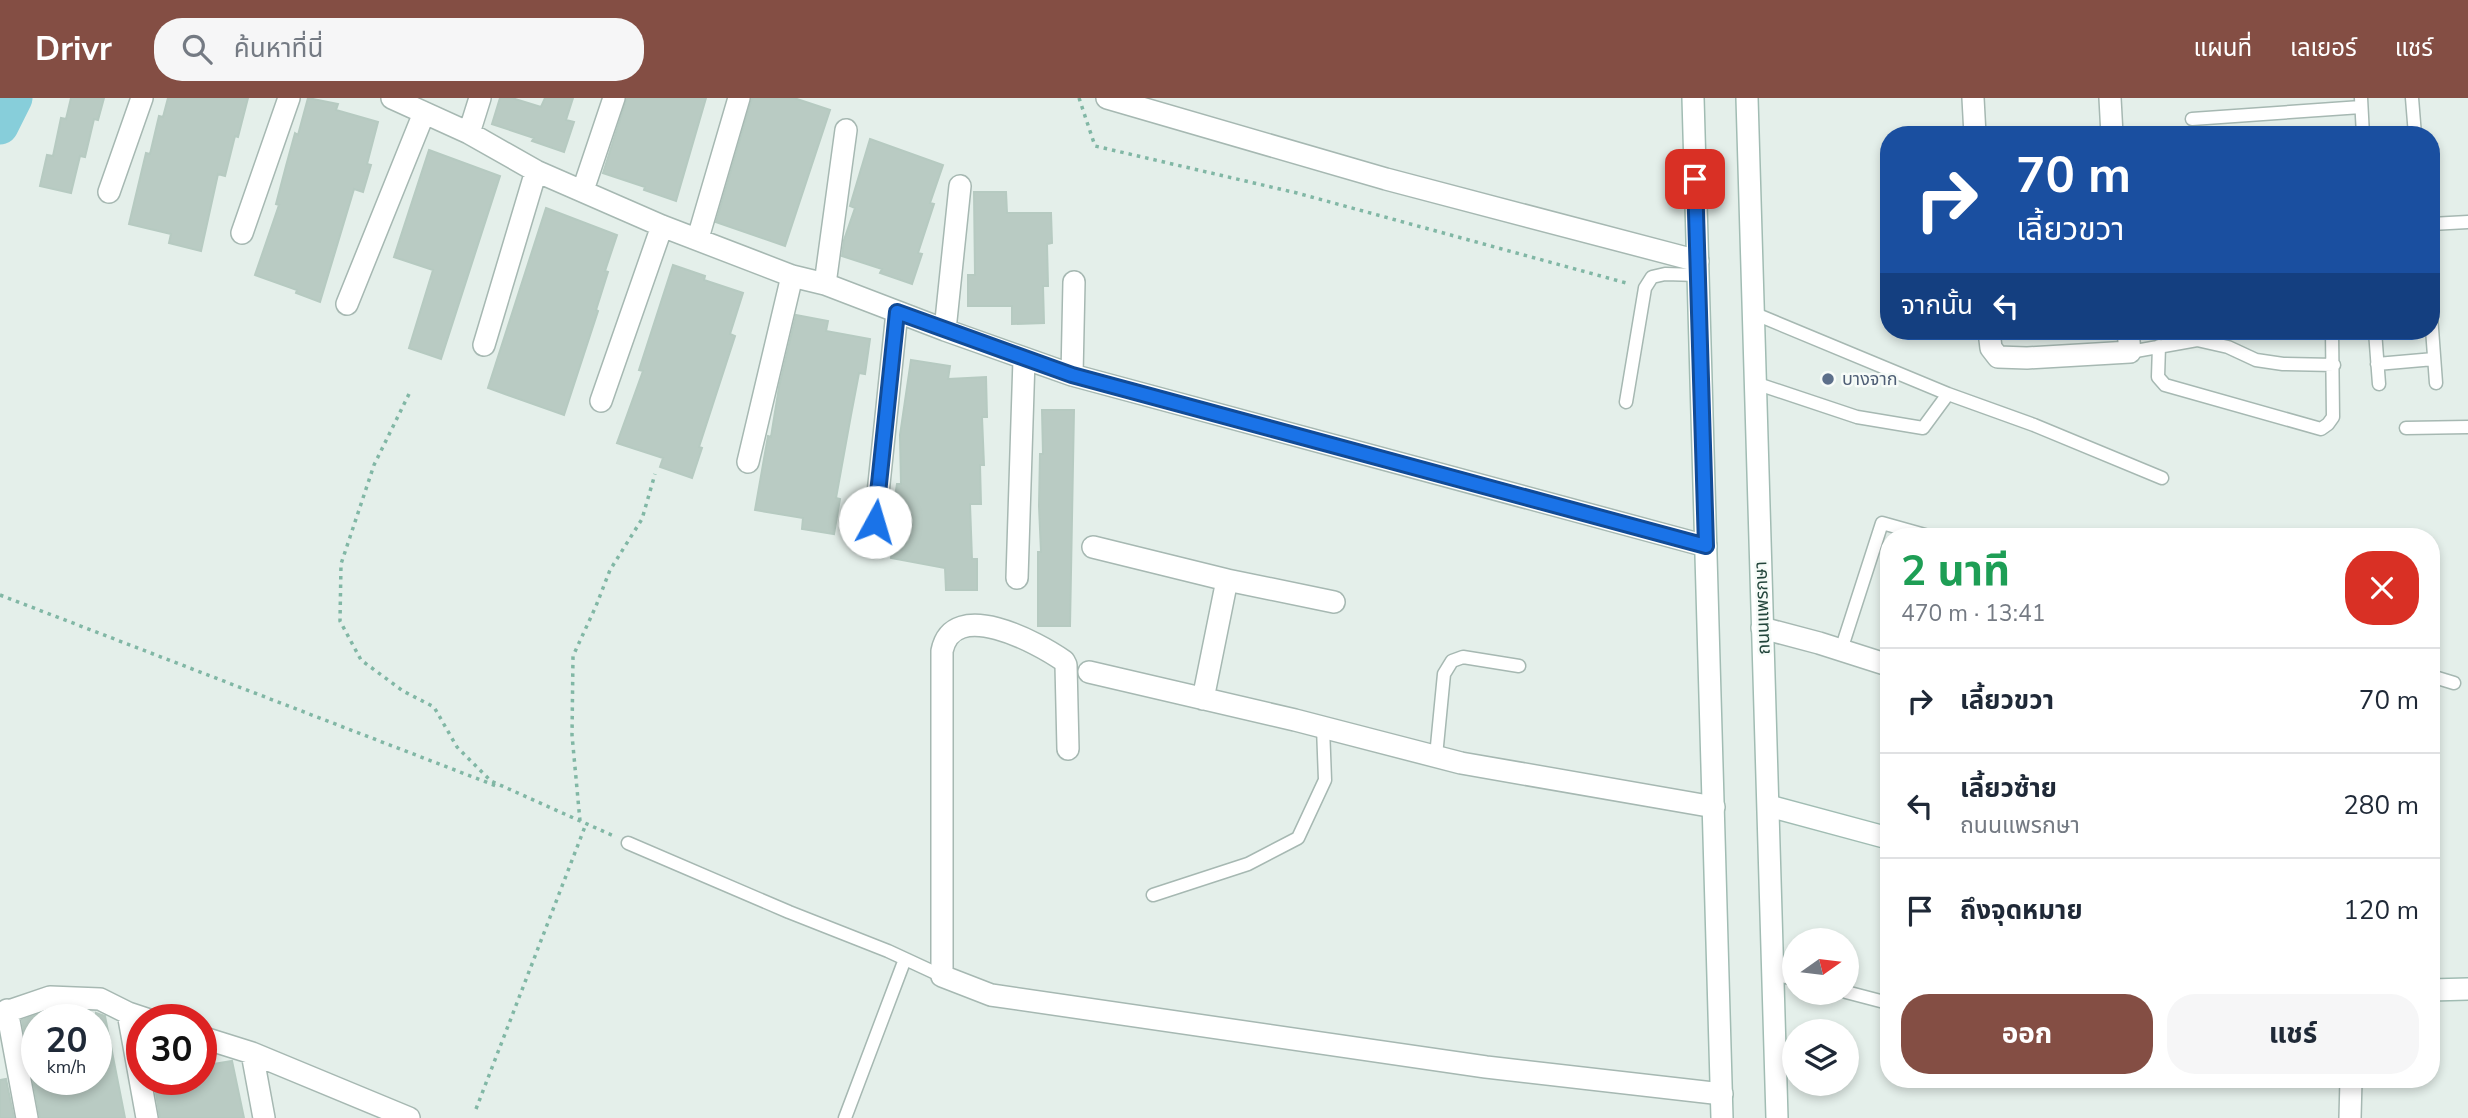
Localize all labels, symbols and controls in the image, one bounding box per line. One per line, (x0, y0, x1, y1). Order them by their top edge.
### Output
search box (154, 18, 644, 81)
text: Drivr (35, 27, 112, 72)
icon: search (178, 30, 216, 68)
text: ค้นหาที่นี่ (234, 31, 323, 66)
text: แผนที่ (2194, 32, 2252, 64)
text: เลเยอร์ (2290, 32, 2357, 64)
text: แชร์ (2395, 32, 2433, 64)
text: 70 m (2016, 142, 2131, 209)
pin (1665, 149, 1725, 209)
icon: right (1901, 154, 1992, 245)
icon: arrive (1676, 160, 1714, 198)
text: เลี้ยวขวา (2016, 208, 2124, 251)
icon: left (1987, 287, 2025, 325)
text: จากนั้น (1901, 288, 1973, 323)
place label: บางจาก (1842, 367, 1898, 391)
marker: บางจาก (1820, 371, 1836, 387)
position arrow (838, 485, 912, 559)
text: 2 นาที (1901, 543, 2010, 600)
button: close (2345, 551, 2419, 625)
street label: ถนนแพรกษา (1748, 561, 1776, 655)
text: 470 m · 13:41 (1901, 598, 2046, 629)
icon: right (1901, 682, 1939, 720)
text: เลี้ยวขวา (1960, 683, 2054, 718)
text: 70 m (2359, 683, 2419, 718)
text: เลี้ยวซ้าย (1960, 771, 2057, 806)
icon: left (1901, 787, 1939, 825)
text: 280 m (2343, 788, 2419, 823)
text: ถนนแพรกษา (1960, 810, 2080, 841)
icon: arrive (1901, 892, 1939, 930)
text: ถึงจุดหมาย (1960, 893, 2083, 928)
text: 120 m (2343, 893, 2419, 928)
north arrow (1782, 928, 1858, 1004)
map controls (1782, 928, 1859, 1096)
button: ออก (1901, 994, 2153, 1074)
button: แชร์ (2167, 994, 2419, 1074)
speed limit sign: 30 (126, 1004, 217, 1095)
text: 20 (45, 1017, 88, 1064)
button: layers (1782, 1019, 1859, 1096)
text: km/h (47, 1055, 86, 1079)

